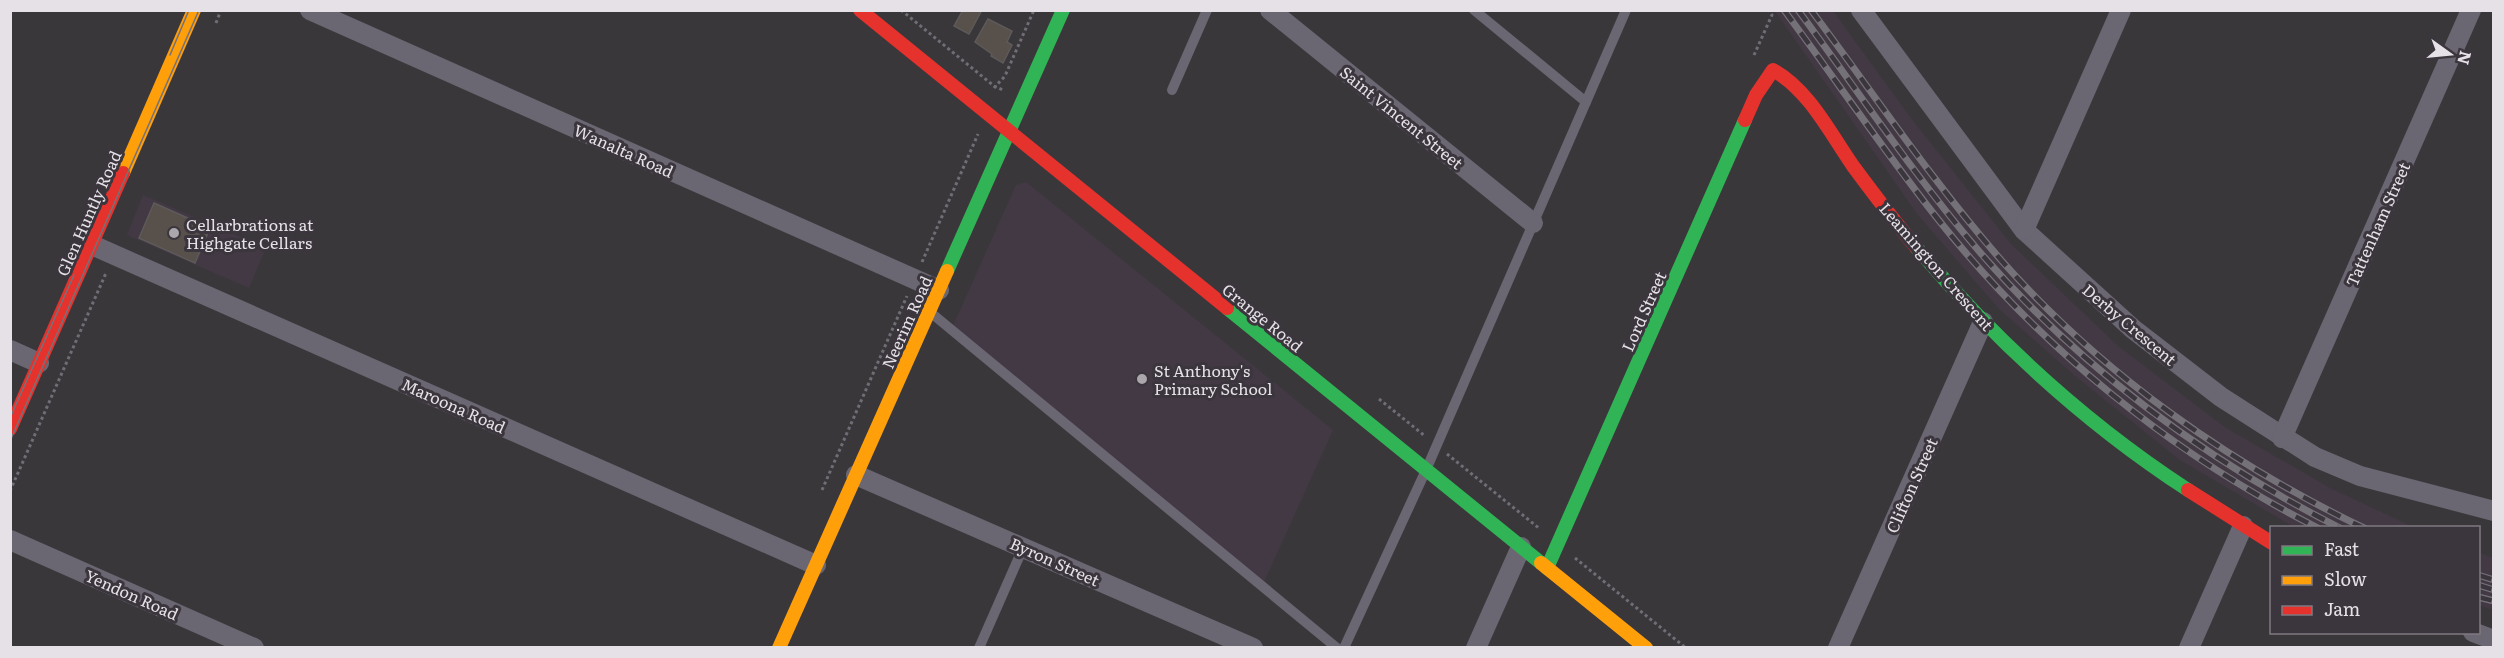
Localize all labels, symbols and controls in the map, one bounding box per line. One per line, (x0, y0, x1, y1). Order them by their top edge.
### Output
north arrow (2420, 24, 2480, 84)
text: N (2452, 49, 2479, 68)
street label: Saint Vincent Street (1335, 60, 1469, 175)
street label: Wanalta Road (570, 117, 678, 183)
street label: Glen Huntly Road (50, 146, 127, 280)
street label: Tattenham Street (2339, 157, 2415, 290)
street label: Leamington Crescent (1874, 197, 2000, 336)
place label: Cellarbrations at Highgate Cellars (186, 212, 314, 254)
marker: Cellarbrations at Highgate Cellars (167, 226, 181, 240)
street label: Lord Street (1615, 267, 1672, 355)
street label: Neerim Road (875, 272, 937, 372)
street label: Grange Road (1218, 277, 1309, 357)
street label: Derby Crescent (2078, 278, 2183, 371)
place label: St Anthony's Primary School (1154, 358, 1272, 400)
street label: Maroona Road (398, 371, 510, 439)
marker: St Anthony's Primary School (1135, 372, 1149, 386)
street label: Clifton Street (1879, 433, 1943, 537)
legend (2270, 526, 2480, 634)
street label: Byron Street (1006, 531, 1104, 592)
text: Fast (2324, 535, 2360, 562)
street label: Yendon Road (81, 563, 183, 625)
text: Slow (2324, 565, 2367, 592)
text: Jam (2324, 595, 2360, 622)

